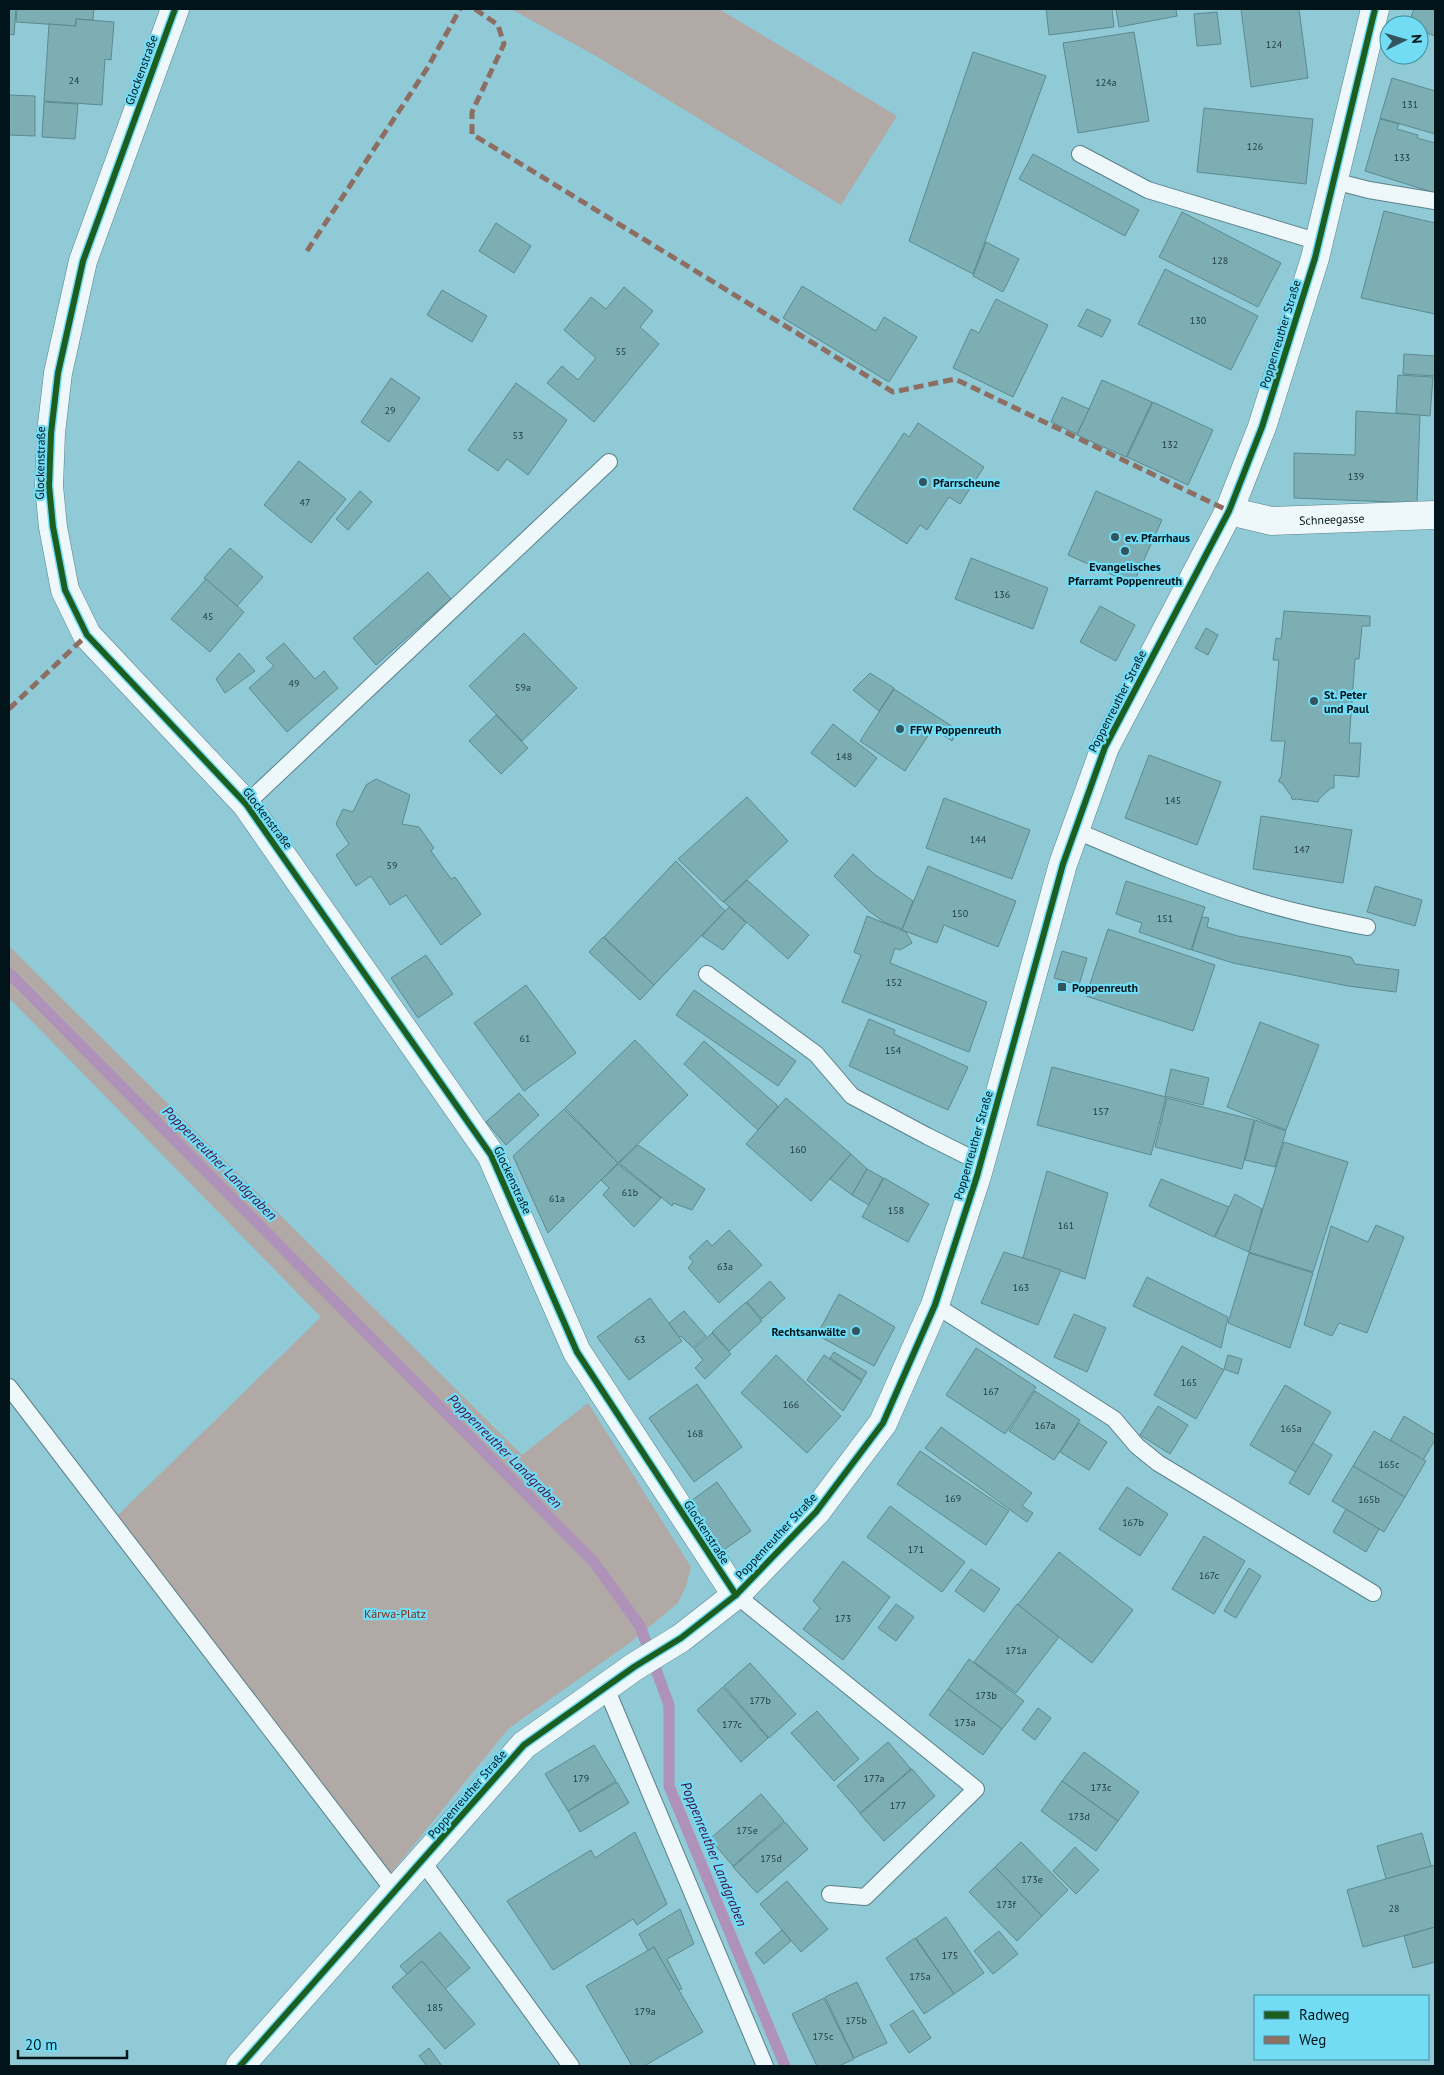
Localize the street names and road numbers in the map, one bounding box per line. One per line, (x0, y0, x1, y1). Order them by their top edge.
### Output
street label: Glockenstraße (121, 33, 161, 107)
street label: Poppenreuther Straße (1256, 278, 1304, 390)
street label: Glockenstraße (32, 426, 48, 500)
street label: Schneegasse (1299, 510, 1365, 527)
street label: Poppenreuther Straße (1085, 647, 1149, 755)
street label: Glockenstraße (240, 784, 296, 852)
street label: Poppenreuther Straße (950, 1089, 996, 1201)
street label: Glockenstraße (491, 1144, 535, 1216)
street label: Poppenreuther Straße (732, 1490, 820, 1582)
street label: Glockenstraße (681, 1497, 733, 1567)
street label: Poppenreuther Straße (424, 1747, 510, 1841)

